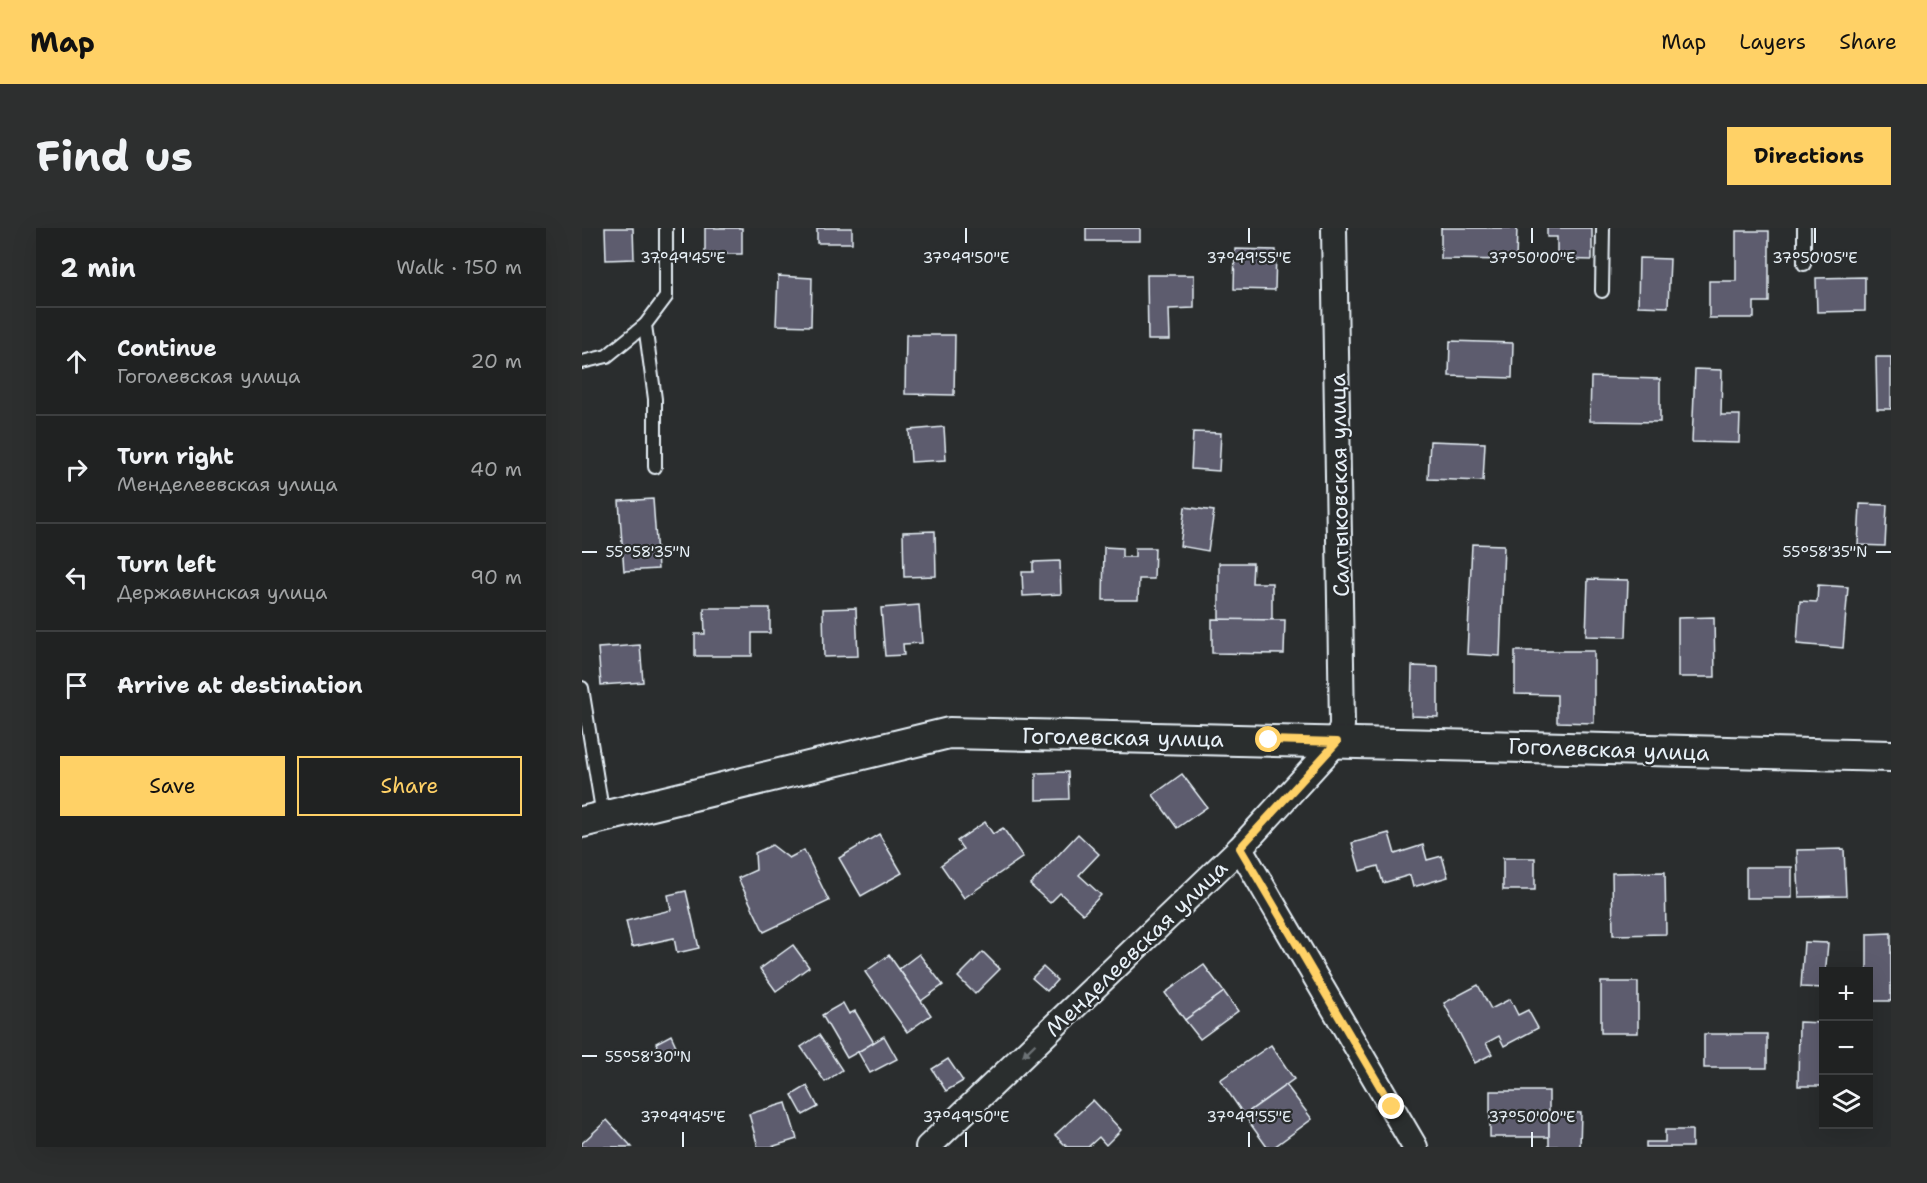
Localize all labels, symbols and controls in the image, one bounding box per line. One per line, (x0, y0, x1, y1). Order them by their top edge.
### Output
text: Map (30, 23, 95, 61)
text: Map (1661, 28, 1706, 56)
text: Layers (1739, 28, 1806, 56)
text: Share (1839, 28, 1897, 56)
button: Directions (1727, 127, 1891, 185)
text: Find us (36, 128, 193, 184)
text: 37°49'45"E (640, 248, 726, 268)
text: 37°49'50"E (923, 248, 1009, 268)
text: 37°49'55"E (1207, 248, 1291, 268)
text: 37°50'00"E (1489, 248, 1575, 268)
text: 37°50'05"E (1772, 248, 1858, 268)
text: 2 min (60, 250, 136, 285)
text: Walk · 150 m (396, 254, 522, 280)
text: Continue (117, 334, 217, 363)
icon: ahead (60, 345, 93, 378)
text: 20 m (471, 348, 522, 374)
text: Гоголевская улица (117, 363, 300, 389)
street label: Салтыковская улица (1323, 373, 1356, 597)
text: Turn right (117, 442, 234, 471)
icon: right (60, 453, 93, 486)
text: 40 m (470, 456, 522, 482)
text: Менделеевская улица (117, 471, 338, 497)
text: 55°58'35"N (606, 542, 690, 562)
text: 55°58'35"N (1783, 542, 1867, 562)
text: Turn left (117, 550, 216, 579)
icon: left (60, 561, 93, 594)
text: 90 m (470, 564, 522, 590)
text: Державинская улица (117, 579, 327, 605)
icon: arrive (60, 669, 93, 702)
text: Arrive at destination (117, 671, 363, 700)
street label: Гоголевская улица (1022, 721, 1224, 754)
route start (1255, 726, 1281, 752)
street label: Гоголевская улица (1508, 731, 1711, 768)
button: Save (60, 756, 285, 816)
button: Share (297, 756, 522, 816)
street label: Менделеевская улица (1039, 853, 1234, 1043)
map controls (1819, 967, 1873, 1129)
button: + (1819, 967, 1873, 1021)
button: − (1819, 1021, 1873, 1075)
one-way arrow (1022, 1043, 1036, 1057)
text: 55°58'30"N (605, 1047, 691, 1067)
button: layers (1819, 1075, 1873, 1129)
route end (1378, 1093, 1404, 1119)
text: 37°49'45"E (640, 1107, 726, 1127)
text: 37°49'50"E (923, 1107, 1009, 1127)
text: 37°49'55"E (1207, 1107, 1291, 1127)
text: 37°50'00"E (1489, 1107, 1575, 1127)

